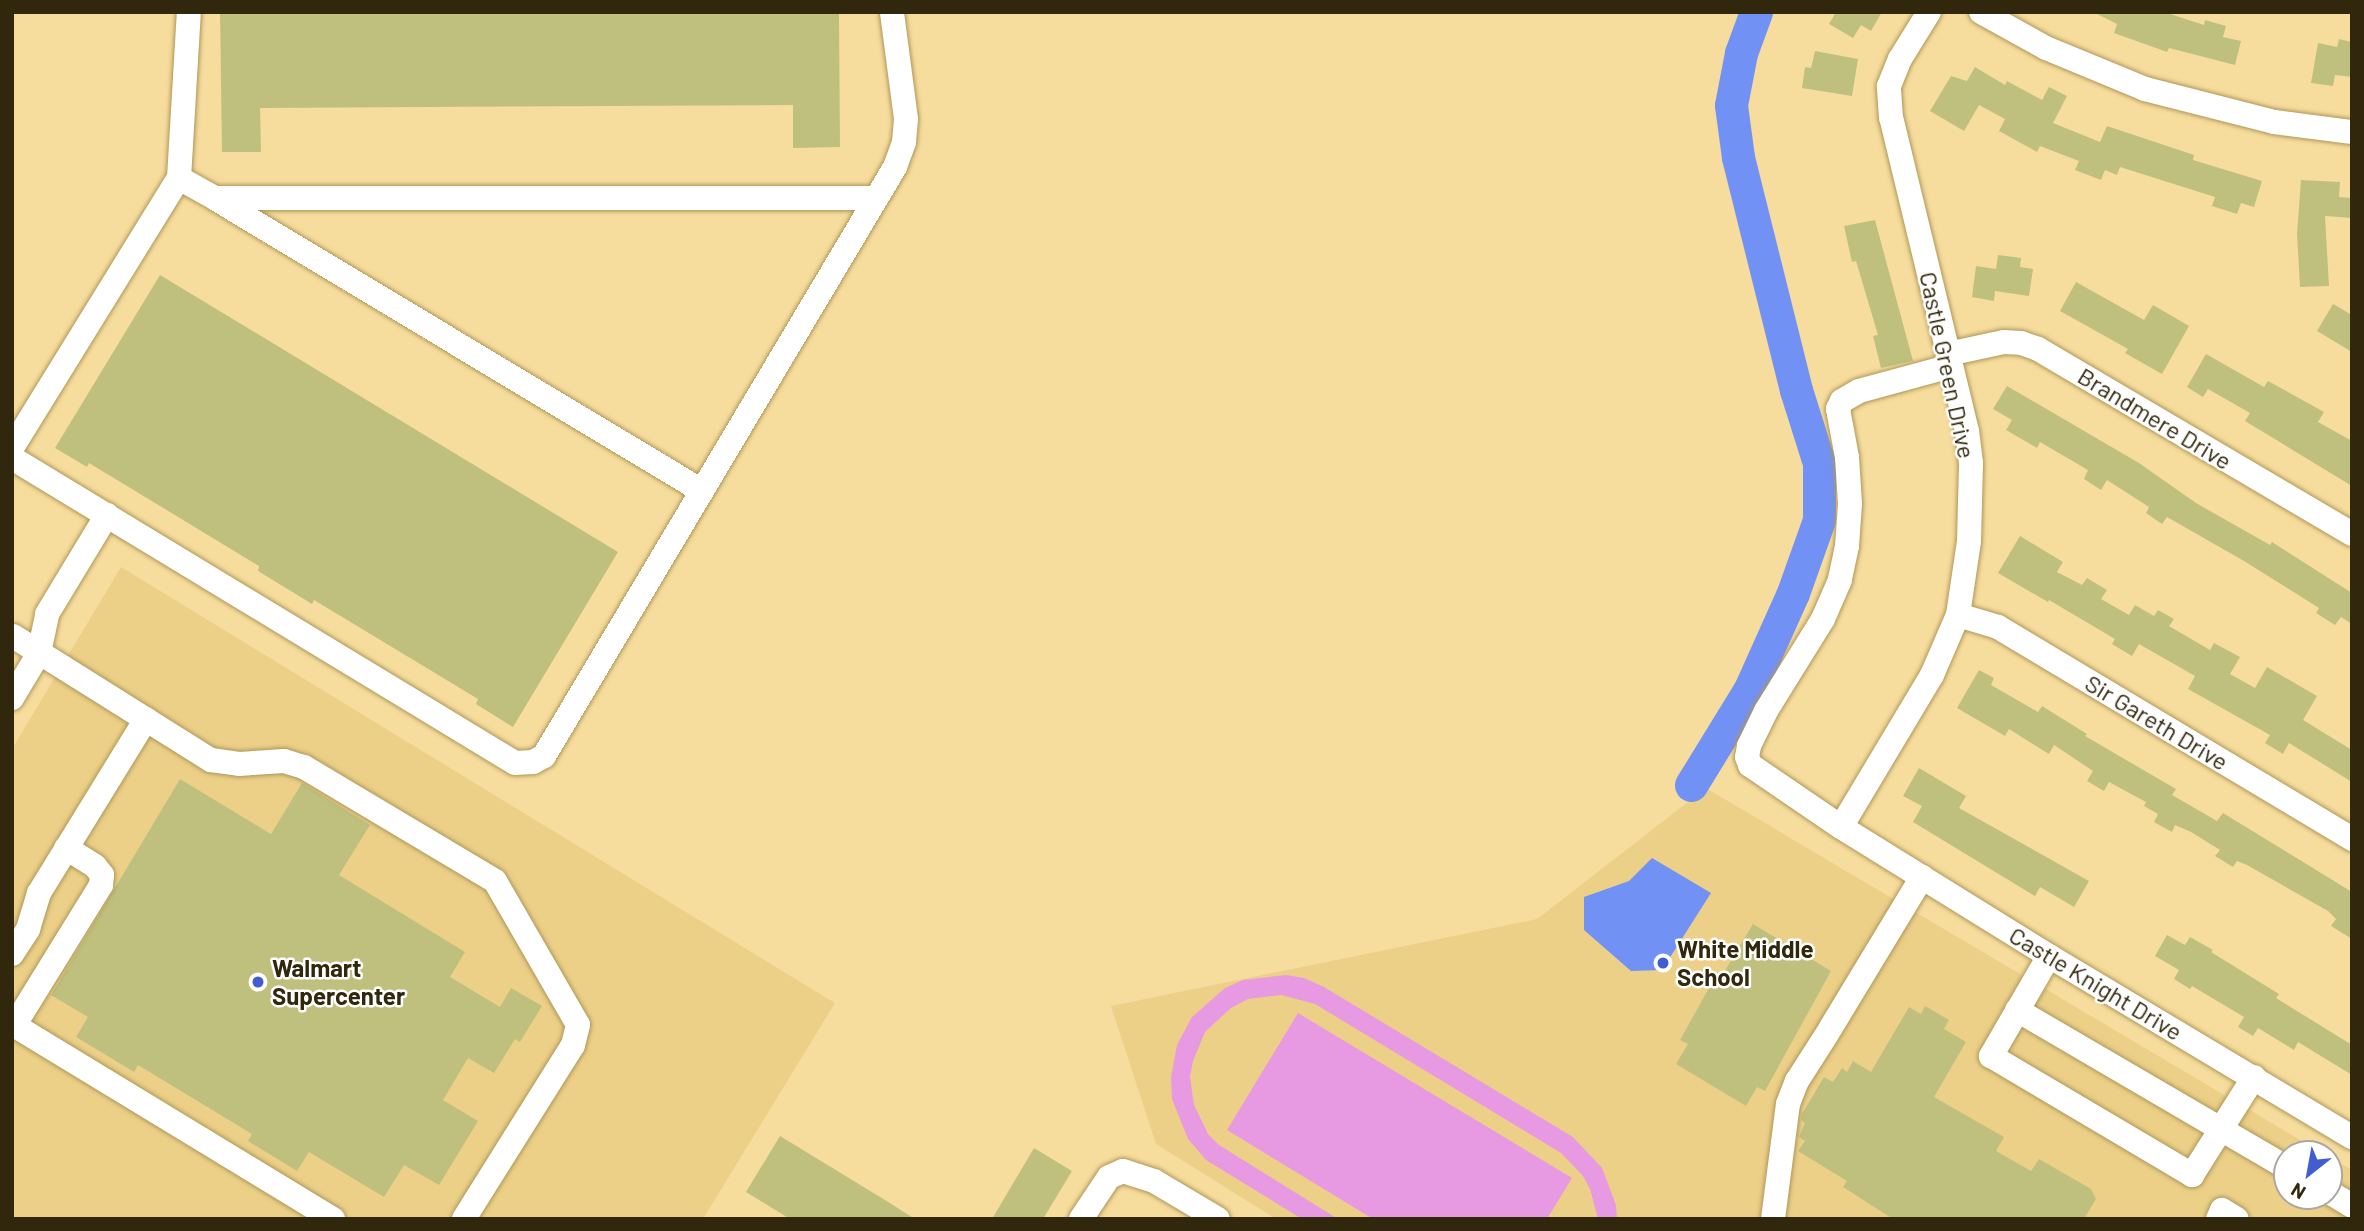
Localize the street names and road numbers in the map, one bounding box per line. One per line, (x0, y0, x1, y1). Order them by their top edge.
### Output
street label: Castle Green Drive (1914, 269, 1982, 461)
street label: Brandmere Drive (2073, 361, 2237, 475)
street label: Sir Gareth Drive (2080, 668, 2234, 776)
street label: Castle Knight Drive (2004, 920, 2188, 1046)

